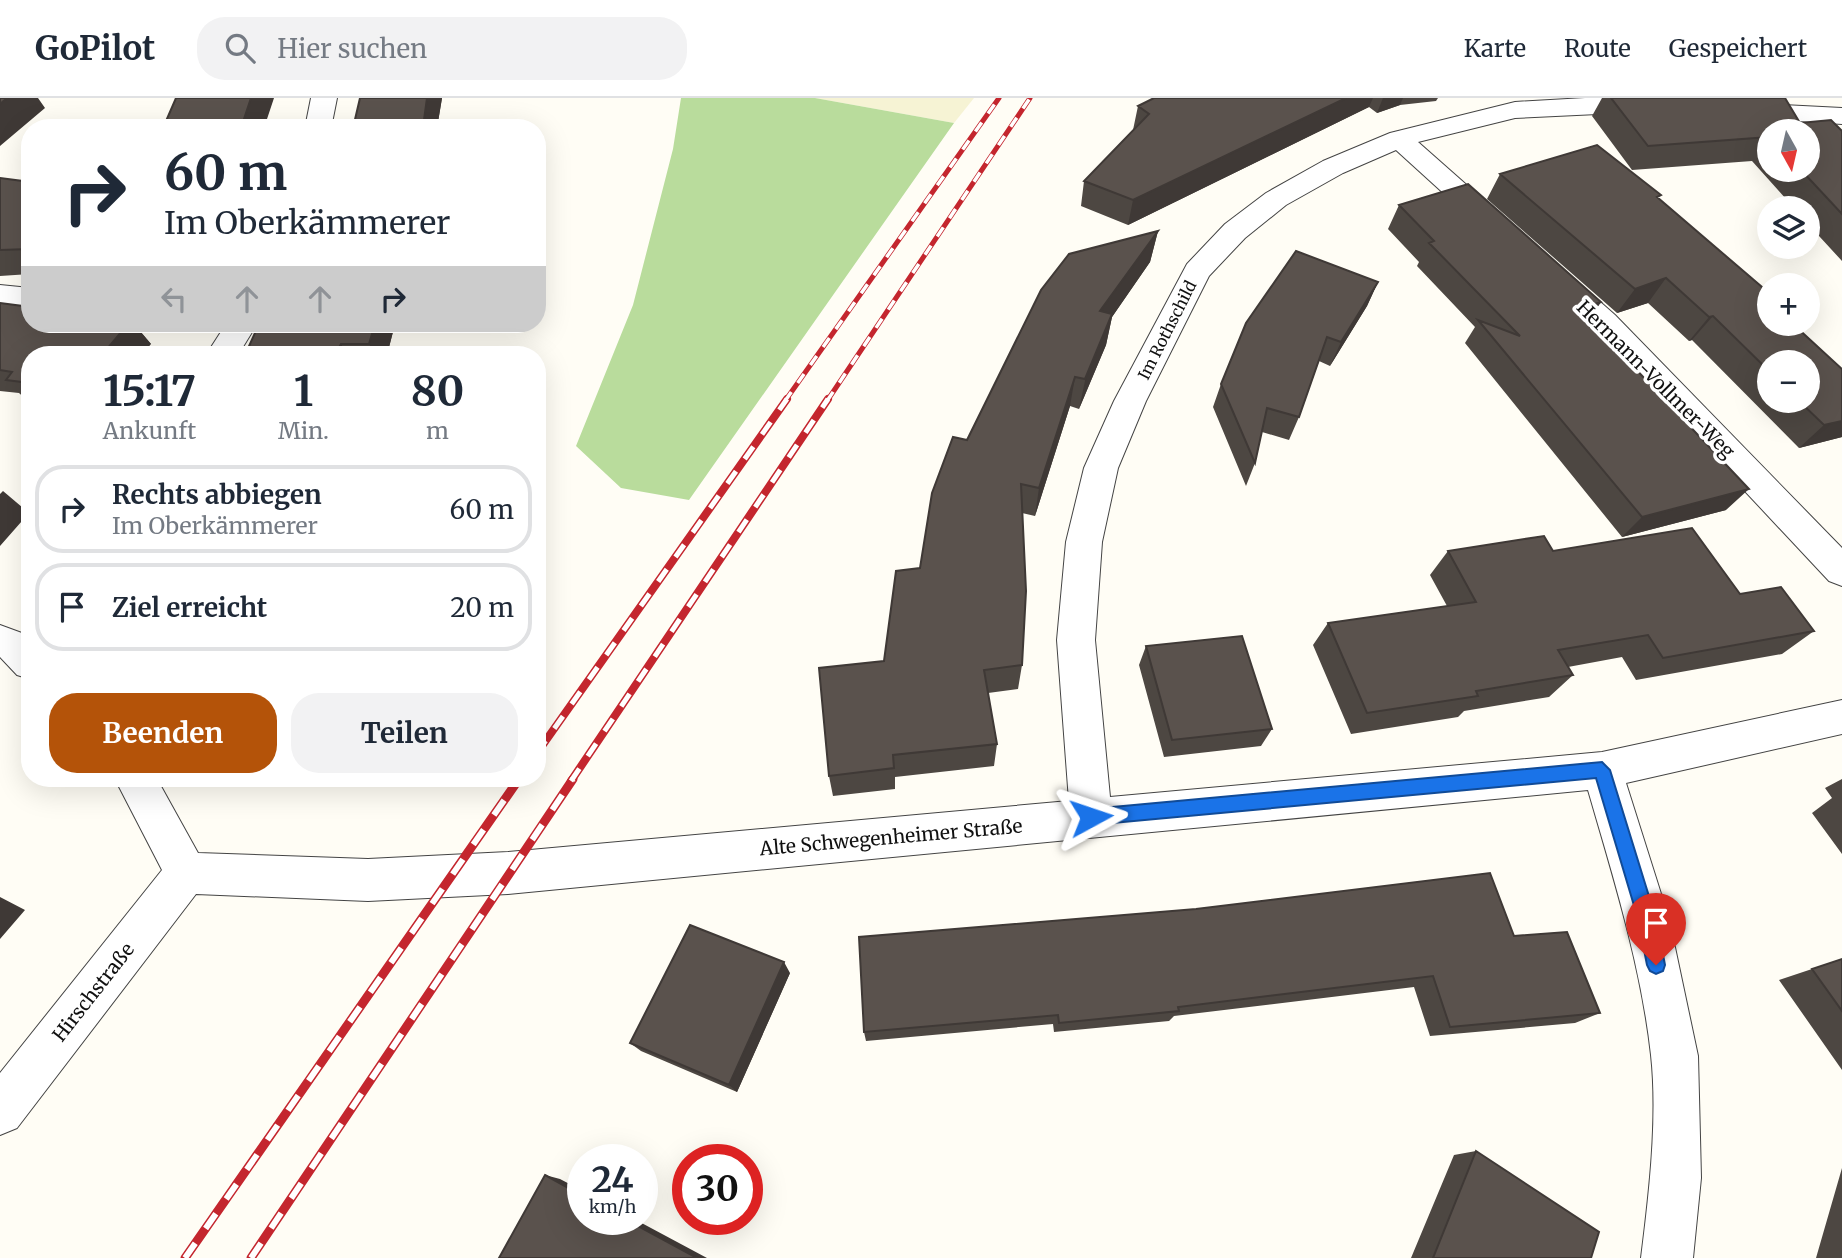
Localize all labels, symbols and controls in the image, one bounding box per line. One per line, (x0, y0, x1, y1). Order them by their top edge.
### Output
search box (197, 17, 687, 80)
text: GoPilot (35, 28, 155, 69)
icon: search (221, 29, 259, 67)
text: Hier suchen (277, 32, 427, 65)
text: Karte (1464, 33, 1526, 64)
text: Route (1564, 33, 1631, 64)
text: Gespeichert (1669, 33, 1807, 64)
north arrow (1757, 119, 1820, 182)
map controls (1757, 119, 1820, 413)
text: 60 m (164, 142, 287, 203)
icon: right (49, 147, 140, 238)
button: layers (1757, 196, 1820, 259)
text: Im Oberkämmerer (164, 203, 450, 243)
button: + (1757, 273, 1820, 336)
street label: Im Rothschild (1133, 277, 1201, 383)
icon: left (155, 280, 193, 318)
icon: ahead (228, 280, 266, 318)
icon: ahead (301, 280, 339, 318)
icon: right (374, 280, 412, 318)
street label: Hermann-Vollmer-Weg (1572, 295, 1740, 463)
button: − (1757, 350, 1820, 413)
text: 15:17 (103, 365, 196, 417)
text: 1 (294, 365, 313, 417)
text: 80 (411, 365, 464, 417)
text: Ankunft (103, 416, 196, 445)
text: Min. (278, 416, 329, 445)
text: m (426, 416, 449, 445)
text: Rechts abbiegen (112, 478, 322, 511)
icon: right (53, 490, 91, 528)
text: 60 m (450, 493, 514, 526)
text: Im Oberkämmerer (112, 511, 318, 540)
icon: arrive (53, 588, 91, 626)
text: Ziel erreicht (112, 591, 267, 624)
text: 20 m (450, 591, 514, 624)
button: Beenden (49, 693, 277, 773)
button: Teilen (291, 693, 518, 773)
position arrow (1054, 780, 1128, 854)
street label: Alte Schwegenheimer Straße (758, 814, 1023, 861)
pin (1626, 893, 1686, 965)
icon: arrive (1637, 904, 1675, 942)
street label: Hirschstraße (47, 938, 139, 1046)
speed limit sign: 30 (672, 1144, 763, 1235)
text: 24 (591, 1158, 634, 1202)
text: km/h (589, 1195, 636, 1218)

